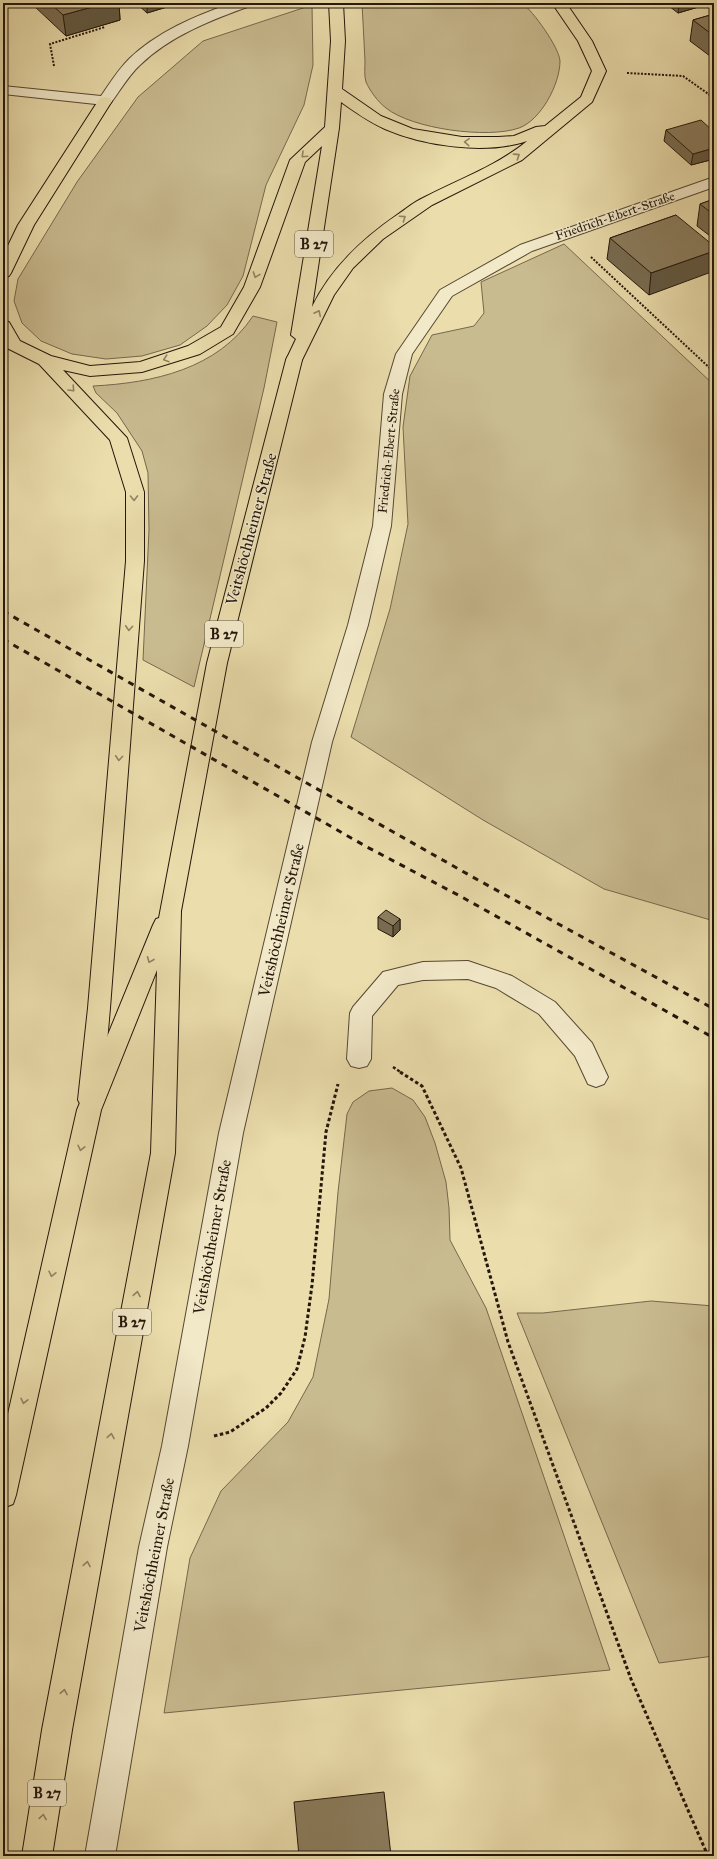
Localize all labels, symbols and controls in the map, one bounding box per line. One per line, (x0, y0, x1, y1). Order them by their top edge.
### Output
one-way arrow (464, 137, 470, 146)
one-way arrow (301, 150, 309, 158)
one-way arrow (513, 153, 520, 160)
street label: Friedrich-Ebert-Straße (553, 188, 677, 244)
one-way arrow (399, 215, 406, 222)
road number: B 27 (295, 231, 333, 257)
one-way arrow (253, 272, 261, 279)
one-way arrow (313, 309, 320, 317)
one-way arrow (163, 355, 170, 363)
one-way arrow (67, 384, 75, 392)
street label: Friedrich-Ebert-Straße (374, 387, 404, 514)
street label: Veitshöchheimer Straße (221, 450, 281, 608)
one-way arrow (130, 495, 139, 501)
road number: B 27 (205, 621, 243, 647)
one-way arrow (125, 625, 134, 631)
one-way arrow (115, 755, 124, 761)
street label: Veitshöchheimer Straße (254, 841, 308, 1000)
one-way arrow (146, 956, 154, 963)
one-way arrow (77, 1144, 85, 1151)
street label: Veitshöchheimer Straße (189, 1158, 235, 1317)
one-way arrow (49, 1271, 57, 1278)
one-way arrow (132, 1291, 141, 1297)
road number: B 27 (113, 1309, 151, 1335)
one-way arrow (20, 1398, 28, 1405)
one-way arrow (106, 1433, 115, 1439)
street label: Veitshöchheimer Straße (129, 1476, 178, 1635)
one-way arrow (83, 1561, 91, 1567)
one-way arrow (59, 1689, 68, 1695)
road number: B 27 (28, 1780, 66, 1806)
one-way arrow (38, 1814, 47, 1821)

